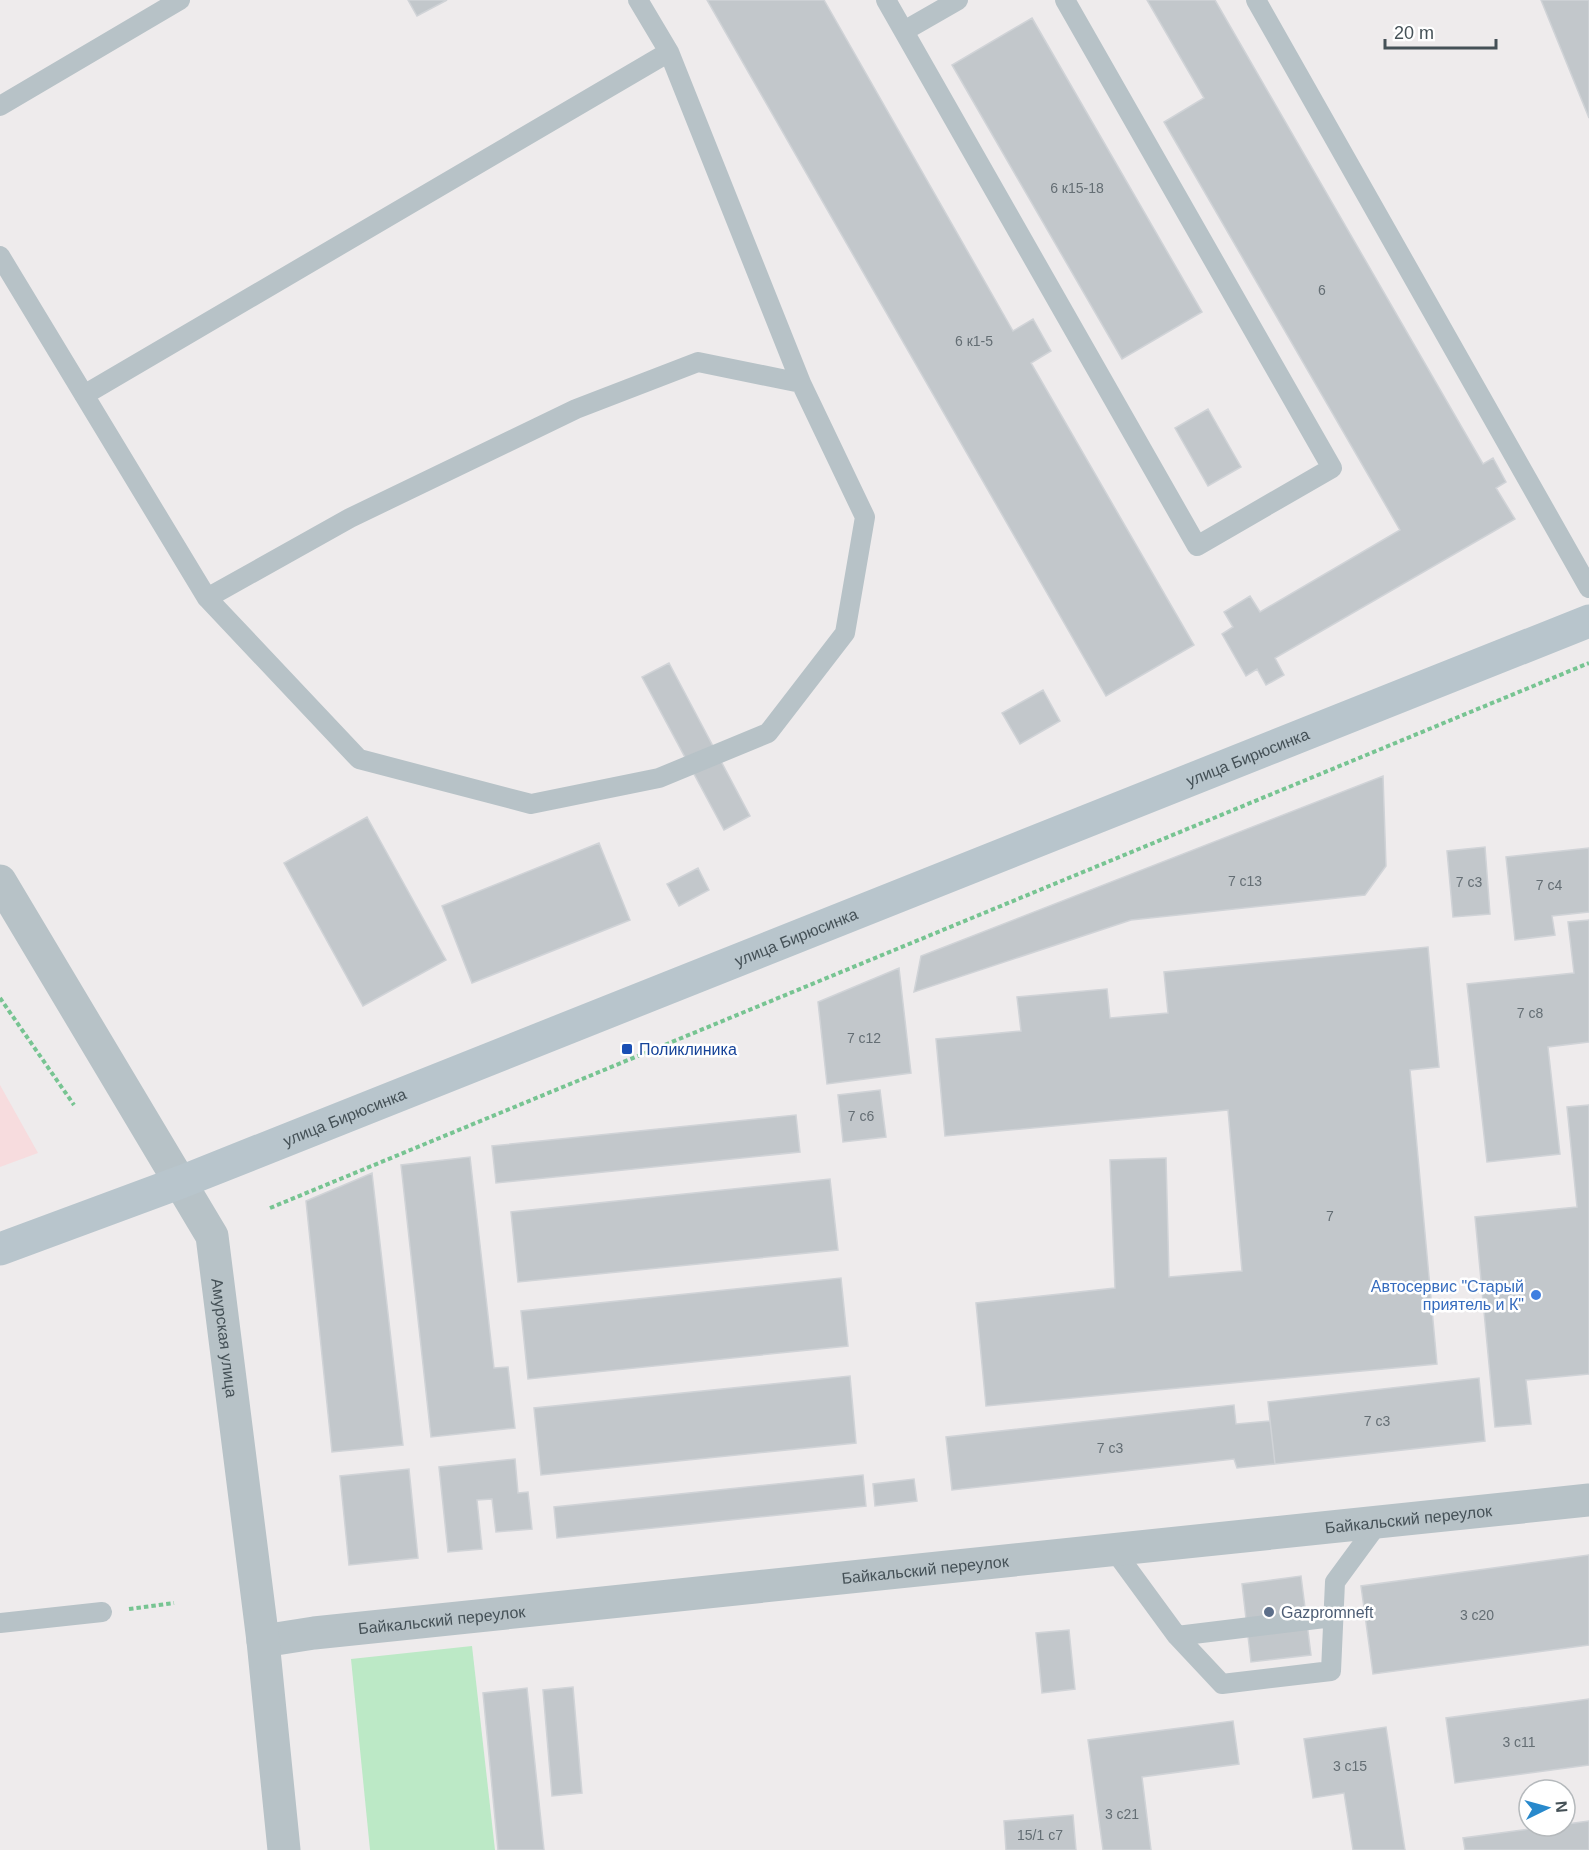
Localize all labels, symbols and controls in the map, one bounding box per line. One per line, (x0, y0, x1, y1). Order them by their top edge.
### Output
scale bar (1385, 12, 1496, 50)
text: 20 m (1394, 23, 1434, 43)
house number: 6 к15-18 (1050, 180, 1104, 196)
house number: 6 (1318, 282, 1326, 298)
house number: 6 к1-5 (955, 333, 993, 349)
street label: улица Бирюсинка (1184, 725, 1312, 790)
house number: 7 с13 (1228, 873, 1262, 889)
house number: 7 с3 (1456, 874, 1482, 890)
house number: 7 с4 (1536, 877, 1562, 893)
street label: улица Бирюсинка (732, 905, 860, 970)
house number: 7 с8 (1517, 1005, 1543, 1021)
house number: 7 с12 (847, 1030, 881, 1046)
place label: Поликлиника (639, 1041, 737, 1058)
marker: Поликлиника (620, 1042, 634, 1056)
street label: улица Бирюсинка (281, 1085, 409, 1149)
house number: 7 с6 (848, 1108, 874, 1124)
house number: 7 (1326, 1208, 1334, 1224)
street label: Амурская улица (208, 1277, 240, 1398)
place label: Автосервис "Старый приятель и К" (1371, 1278, 1524, 1313)
marker: Автосервис "Старый приятель и К" (1529, 1288, 1543, 1302)
house number: 7 c3 (1364, 1413, 1390, 1429)
house number: 7 c3 (1097, 1440, 1123, 1456)
street label: Байкальский переулок (1324, 1502, 1494, 1536)
street label: Байкальский переулок (841, 1552, 1010, 1587)
street label: Байкальский переулок (357, 1603, 527, 1637)
place label: Gazpromneft (1281, 1604, 1374, 1621)
marker: Gazpromneft (1262, 1605, 1276, 1619)
house number: 3 с20 (1460, 1607, 1494, 1623)
house number: 3 с11 (1502, 1734, 1536, 1750)
house number: 3 с15 (1333, 1758, 1367, 1774)
north arrow (1517, 1778, 1577, 1838)
text: N (1552, 1800, 1570, 1813)
house number: 3 с21 (1105, 1806, 1139, 1822)
house number: 15/1 с7 (1017, 1827, 1063, 1843)

